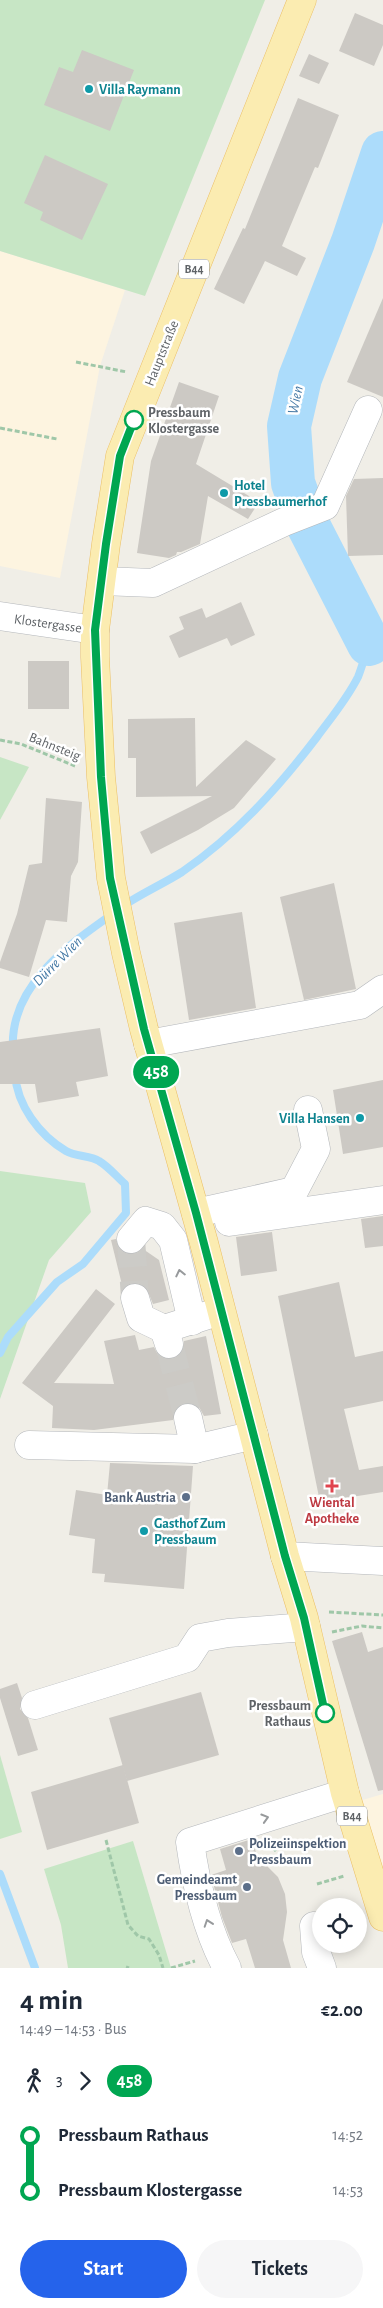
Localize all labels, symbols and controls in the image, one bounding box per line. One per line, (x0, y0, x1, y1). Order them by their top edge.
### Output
marker: Villa Raymann (83, 83, 95, 95)
place label: Villa Raymann (99, 83, 181, 97)
road number: B44 (179, 260, 209, 278)
street label: Hauptstraße (142, 319, 181, 388)
water label: Wien (285, 385, 306, 416)
place label: Pressbaum Klostergasse (148, 406, 220, 436)
marker: Pressbaum Klostergasse (124, 410, 144, 430)
place label: Hotel Pressbaumerhof (234, 479, 328, 509)
marker: Hotel Pressbaumerhof (218, 487, 230, 499)
street label: Klostergasse (13, 612, 83, 636)
street label: Bahnsteig (27, 730, 83, 764)
water label: Dürre Wien (30, 934, 85, 989)
line badge: 458 (127, 1056, 185, 1088)
text: 458 (143, 1063, 169, 1081)
place label: Villa Hansen (279, 1112, 350, 1126)
marker: Villa Hansen (354, 1112, 366, 1124)
one-way arrow (175, 1269, 186, 1278)
marker: Wiental Apotheke (326, 1480, 338, 1492)
place label: Bank Austria (104, 1491, 176, 1505)
marker: Bank Austria (180, 1491, 192, 1503)
place label: Wiental Apotheke (305, 1496, 360, 1526)
place label: Gasthof Zum Pressbaum (154, 1517, 226, 1547)
marker: Gasthof Zum Pressbaum (138, 1525, 150, 1537)
place label: Pressbaum Rathaus (249, 1699, 311, 1729)
marker: Pressbaum Rathaus (315, 1703, 335, 1723)
road number: B44 (337, 1806, 367, 1825)
one-way arrow (261, 1813, 269, 1823)
place label: Polizeiinspektion Pressbaum (249, 1837, 346, 1867)
marker: Polizeiinspektion Pressbaum (233, 1845, 245, 1857)
place label: Gemeindeamt Pressbaum (157, 1873, 237, 1903)
marker: Gemeindeamt Pressbaum (241, 1881, 253, 1893)
map controls (312, 1898, 367, 1953)
button: locate (312, 1898, 367, 1953)
one-way arrow (204, 1919, 214, 1928)
text: 4 min (20, 1987, 83, 2015)
text: €2.00 (321, 2001, 363, 2020)
text: 14:49 – 14:53 · Bus (20, 2021, 127, 2037)
icon: walk (20, 2067, 48, 2095)
icon: forward (71, 2067, 99, 2095)
text: 3 (56, 2072, 63, 2088)
text: 458 (117, 2072, 142, 2090)
text: Pressbaum Rathaus (58, 2126, 209, 2145)
text: 14:52 (332, 2127, 363, 2143)
text: Pressbaum Klostergasse (58, 2181, 242, 2200)
text: 14:53 (333, 2182, 363, 2198)
button: Start (20, 2240, 187, 2298)
button: Tickets (197, 2240, 363, 2298)

